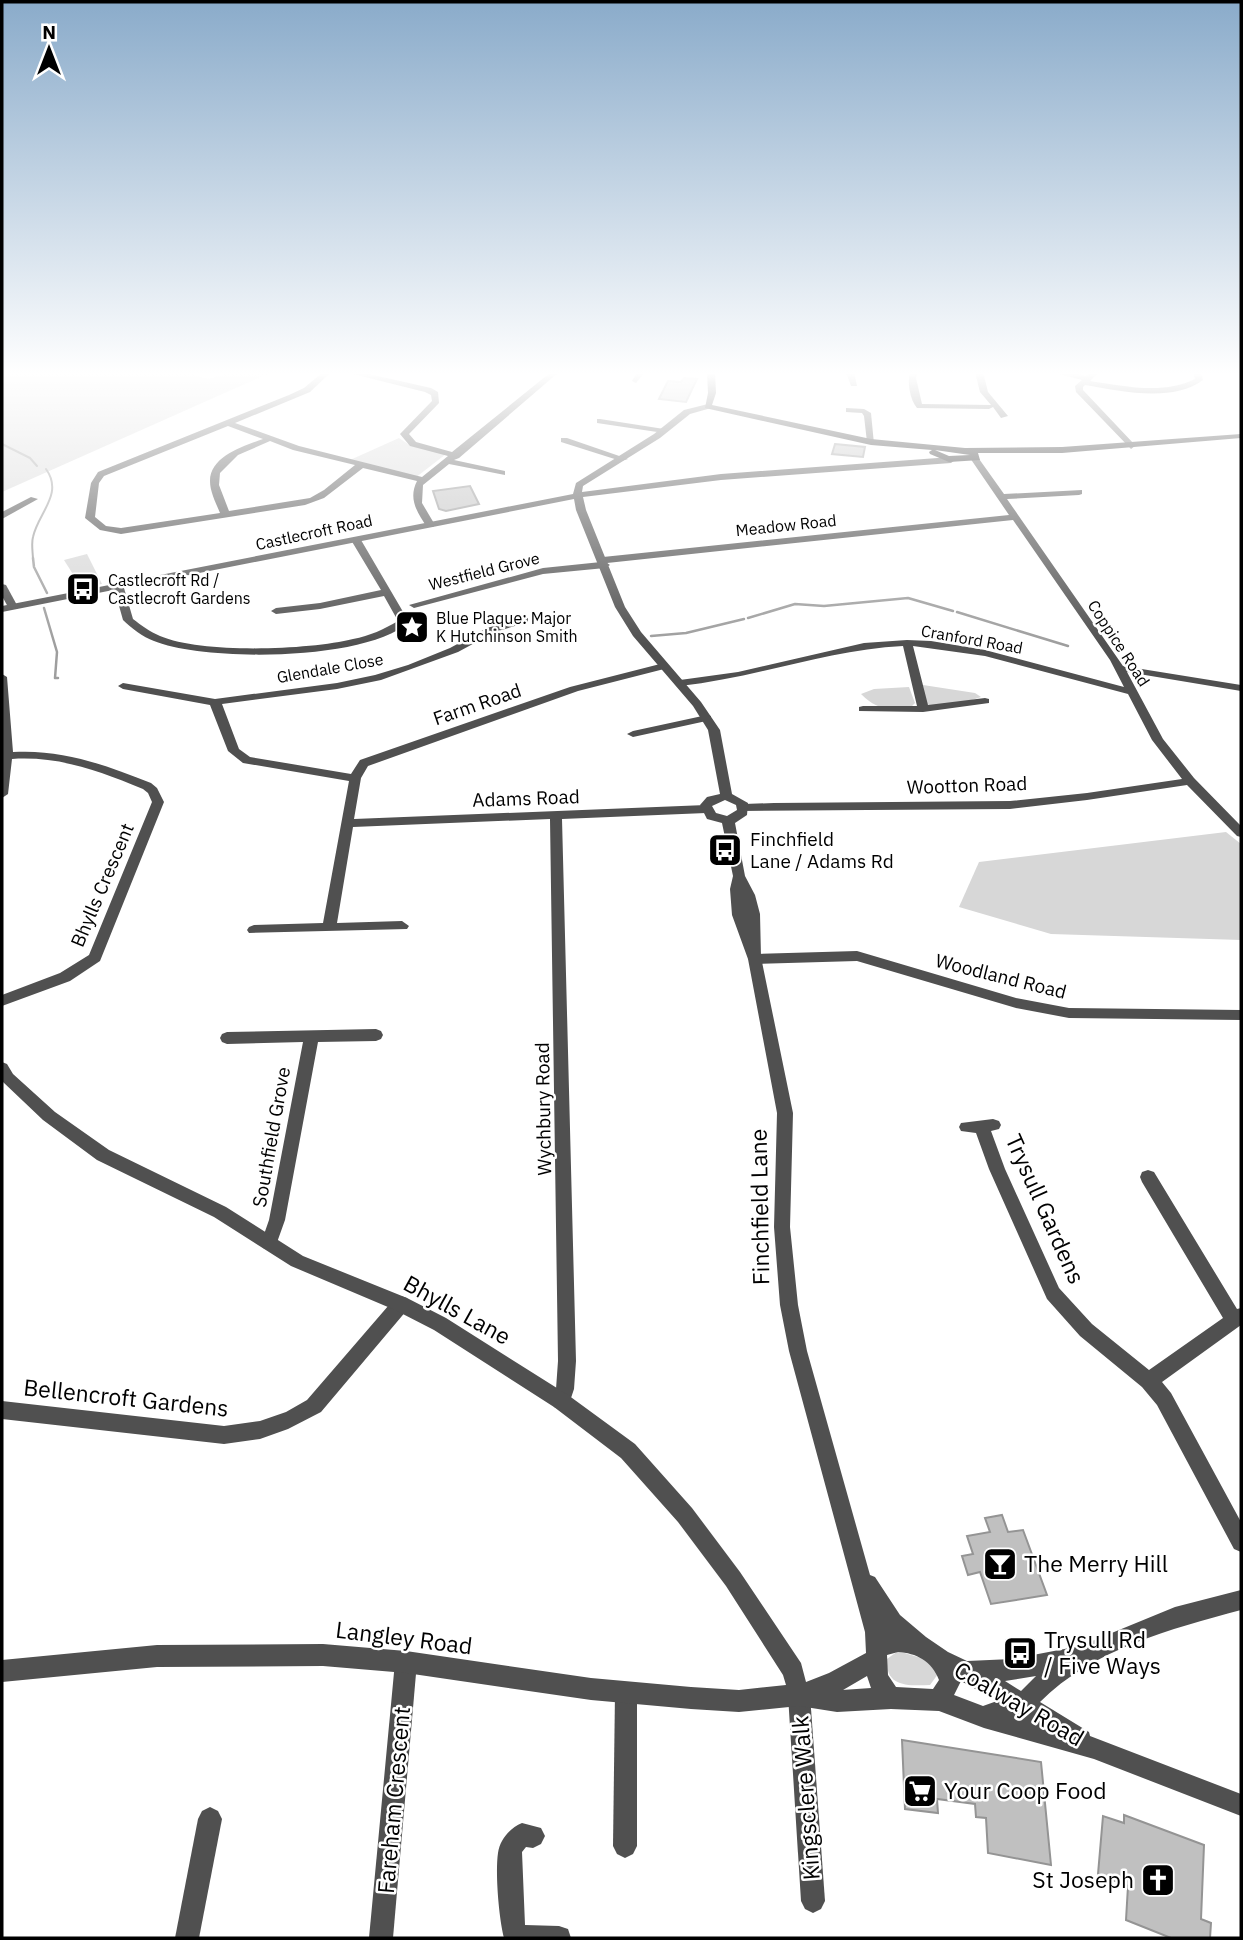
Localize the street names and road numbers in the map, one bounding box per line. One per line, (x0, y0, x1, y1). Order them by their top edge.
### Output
street label: Castlecroft Road (254, 510, 374, 554)
street label: Meadow Road (735, 510, 837, 540)
street label: Westfield Grove (427, 548, 542, 594)
street label: Coppice Road (1084, 596, 1154, 690)
street label: Cranford Road (920, 620, 1024, 658)
street label: Glendale Close (275, 649, 385, 687)
street label: Farm Road (430, 678, 524, 730)
street label: Wootton Road (906, 771, 1028, 799)
street label: Adams Road (472, 784, 580, 812)
street label: Bhylls Crescent (65, 819, 139, 951)
street label: Woodland Road (933, 948, 1069, 1004)
street label: Wychbury Road (530, 1042, 556, 1176)
street label: Southfield Grove (247, 1065, 295, 1209)
street label: Finchfield Lane (743, 1129, 775, 1286)
street label: Trysull Gardens (999, 1129, 1092, 1288)
street label: Bhylls Lane (399, 1267, 516, 1351)
street label: Bellencroft Gardens (22, 1371, 230, 1423)
street label: Langley Road (334, 1614, 474, 1660)
street label: Coalway Road (949, 1654, 1090, 1752)
street label: Fareham Crescent (370, 1705, 416, 1895)
street label: Kingsclere Walk (784, 1715, 826, 1881)

